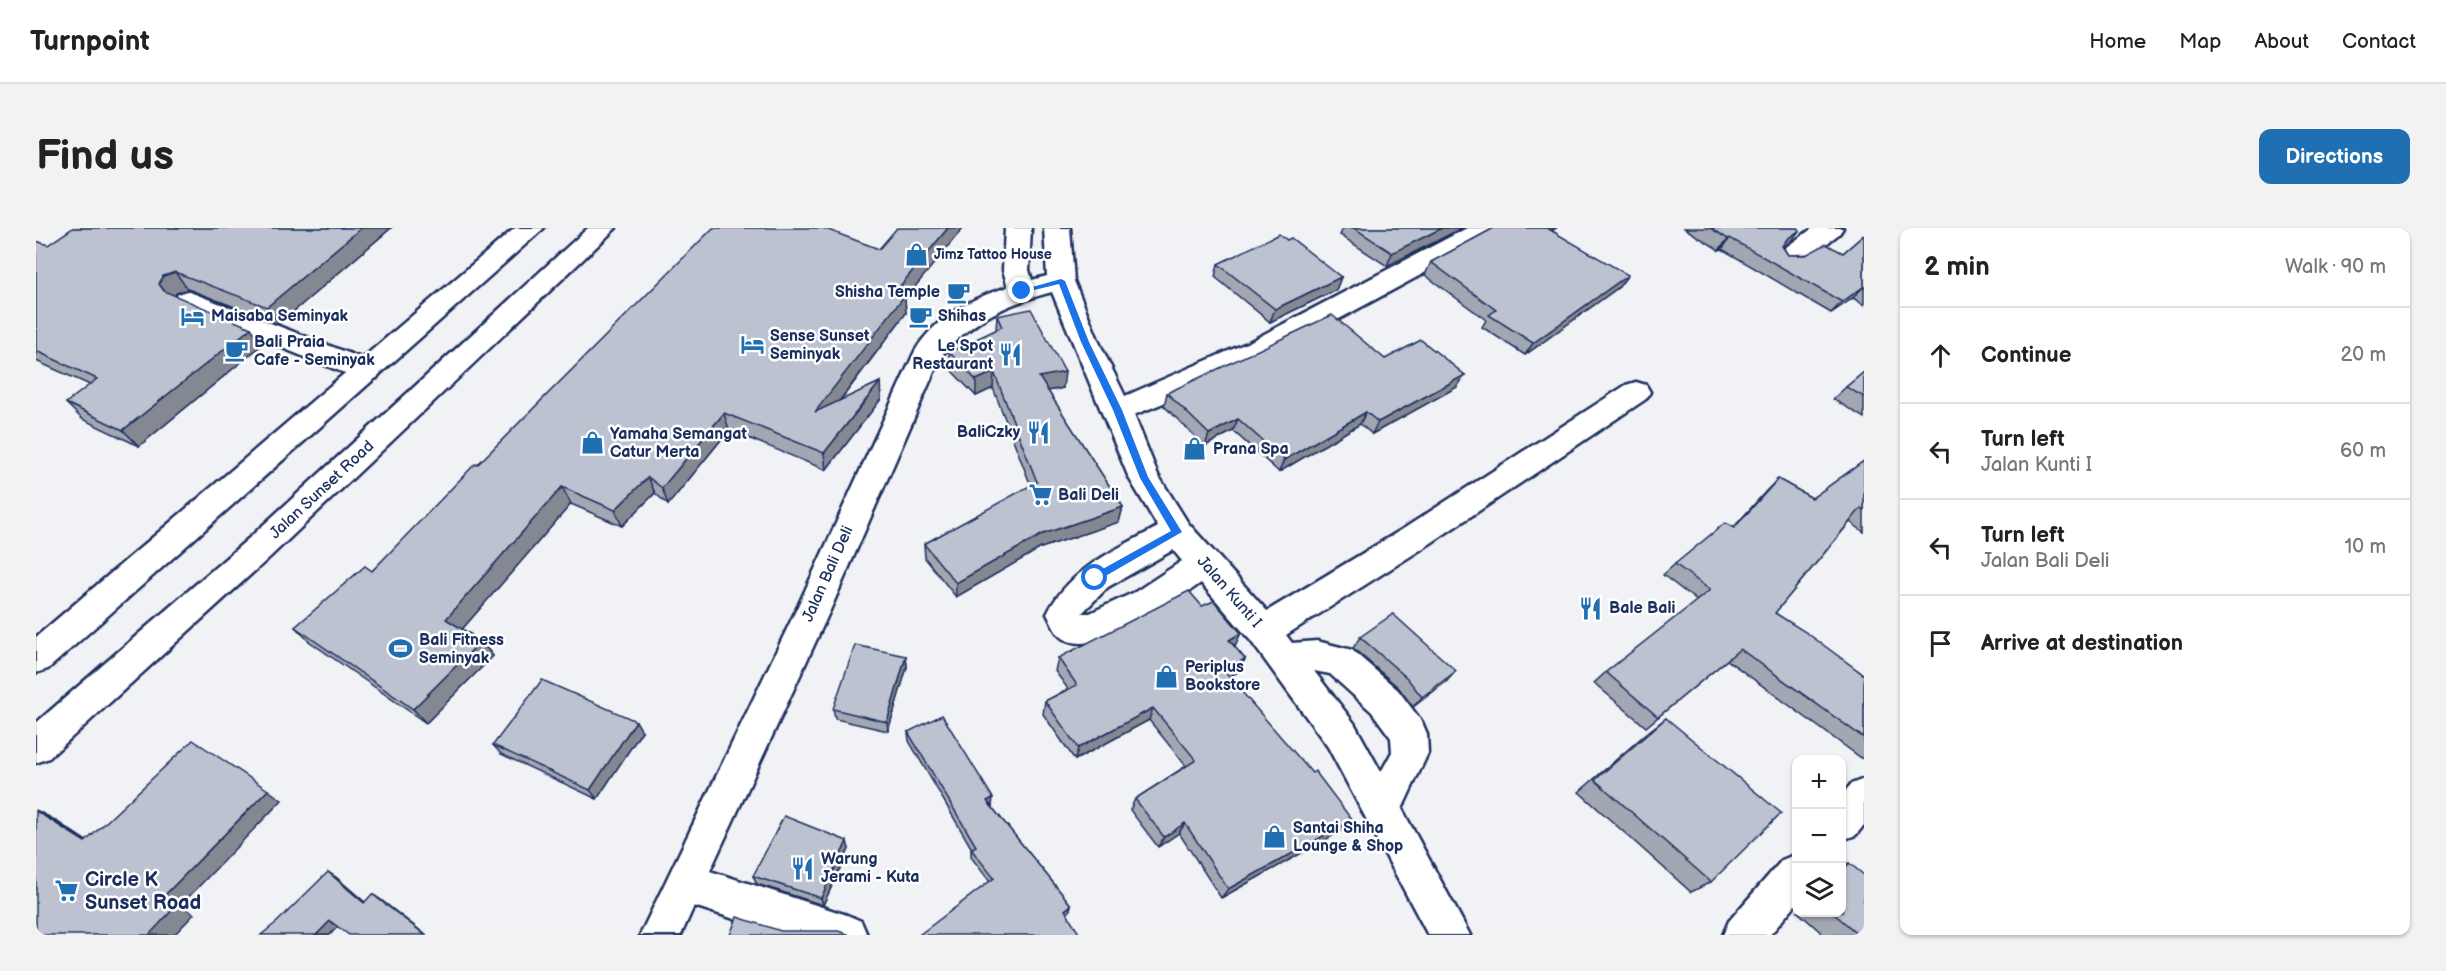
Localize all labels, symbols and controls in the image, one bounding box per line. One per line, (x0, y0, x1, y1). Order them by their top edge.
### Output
text: Turnpoint (30, 25, 150, 58)
text: Home (2089, 29, 2146, 54)
text: Map (2179, 29, 2221, 54)
text: About (2254, 29, 2309, 54)
text: Contact (2342, 29, 2416, 54)
button: Directions (2259, 129, 2410, 184)
text: Find us (36, 131, 174, 182)
shop icon: Jimz Tattoo House (903, 241, 929, 267)
place label: Jimz Tattoo House (934, 246, 1052, 263)
text: 2 min (1924, 252, 1990, 283)
text: Walk · 90 m (2285, 255, 2386, 279)
route end (1008, 277, 1034, 303)
cafe icon: Shisha Temple (945, 279, 971, 305)
place label: Shisha Temple (835, 283, 940, 302)
hotel icon: Maisaba Seminyak (180, 303, 206, 329)
cafe icon: Shihas (907, 303, 933, 329)
place label: Maisaba Seminyak (211, 307, 349, 326)
place label: Shihas (938, 307, 986, 326)
place label: Sense Sunset Seminyak (770, 327, 870, 364)
hotel icon: Sense Sunset Seminyak (739, 332, 765, 358)
place label: Bali Praia Cafe - Seminyak (254, 333, 375, 370)
place label: Le Spot Restaurant (912, 337, 994, 374)
cafe icon: Bali Praia Cafe - Seminyak (223, 338, 249, 364)
icon: ahead (1924, 339, 1957, 372)
restaurant icon: Le Spot Restaurant (998, 342, 1024, 368)
text: Continue (1981, 342, 2071, 369)
text: 20 m (2341, 343, 2386, 367)
restaurant icon: BaliCzky (1025, 419, 1051, 445)
place label: BaliCzky (957, 423, 1021, 442)
place label: Yamaha Semangat Catur Merta (610, 425, 747, 462)
text: Turn left (1981, 426, 2065, 453)
shop icon: Yamaha Semangat Catur Merta (579, 430, 605, 456)
icon: left (1924, 435, 1957, 468)
shop icon: Prana Spa (1182, 436, 1208, 462)
street label: Jalan Sunset Road (266, 437, 378, 543)
text: 60 m (2340, 439, 2386, 463)
place label: Prana Spa (1213, 440, 1289, 459)
text: Jalan Kunti I (1981, 453, 2092, 477)
supermarket icon: Bali Deli (1027, 482, 1053, 508)
place label: Bali Deli (1058, 486, 1119, 505)
text: Turn left (1981, 522, 2065, 549)
street label: Jalan Bali Deli (798, 523, 858, 625)
icon: left (1924, 531, 1957, 564)
text: 10 m (2345, 535, 2386, 559)
text: Jalan Bali Deli (1981, 549, 2110, 573)
street label: Jalan Kunti I (1193, 552, 1265, 632)
route start (1081, 564, 1107, 590)
restaurant icon: Bale Bali (1578, 595, 1604, 621)
place label: Bale Bali (1609, 599, 1675, 618)
icon: arrive (1924, 627, 1957, 660)
text: Arrive at destination (1981, 630, 2183, 657)
place label: Bali Fitness Seminyak (419, 631, 504, 668)
sports icon: Bali Fitness Seminyak (388, 636, 414, 662)
place label: Periplus Bookstore (1185, 658, 1260, 695)
shop icon: Periplus Bookstore (1154, 663, 1180, 689)
map controls (1792, 755, 1846, 917)
button: + (1792, 755, 1846, 809)
button: − (1792, 809, 1846, 863)
place label: Santai Shiha Lounge & Shop (1293, 819, 1403, 856)
shop icon: Santai Shiha Lounge & Shop (1262, 824, 1288, 850)
place label: Warung Jerami - Kuta (821, 850, 920, 887)
restaurant icon: Warung Jerami - Kuta (790, 855, 816, 881)
button: layers (1792, 863, 1846, 917)
place label: Circle K Sunset Road (85, 868, 201, 915)
supermarket icon: Circle K Sunset Road (54, 878, 80, 904)

